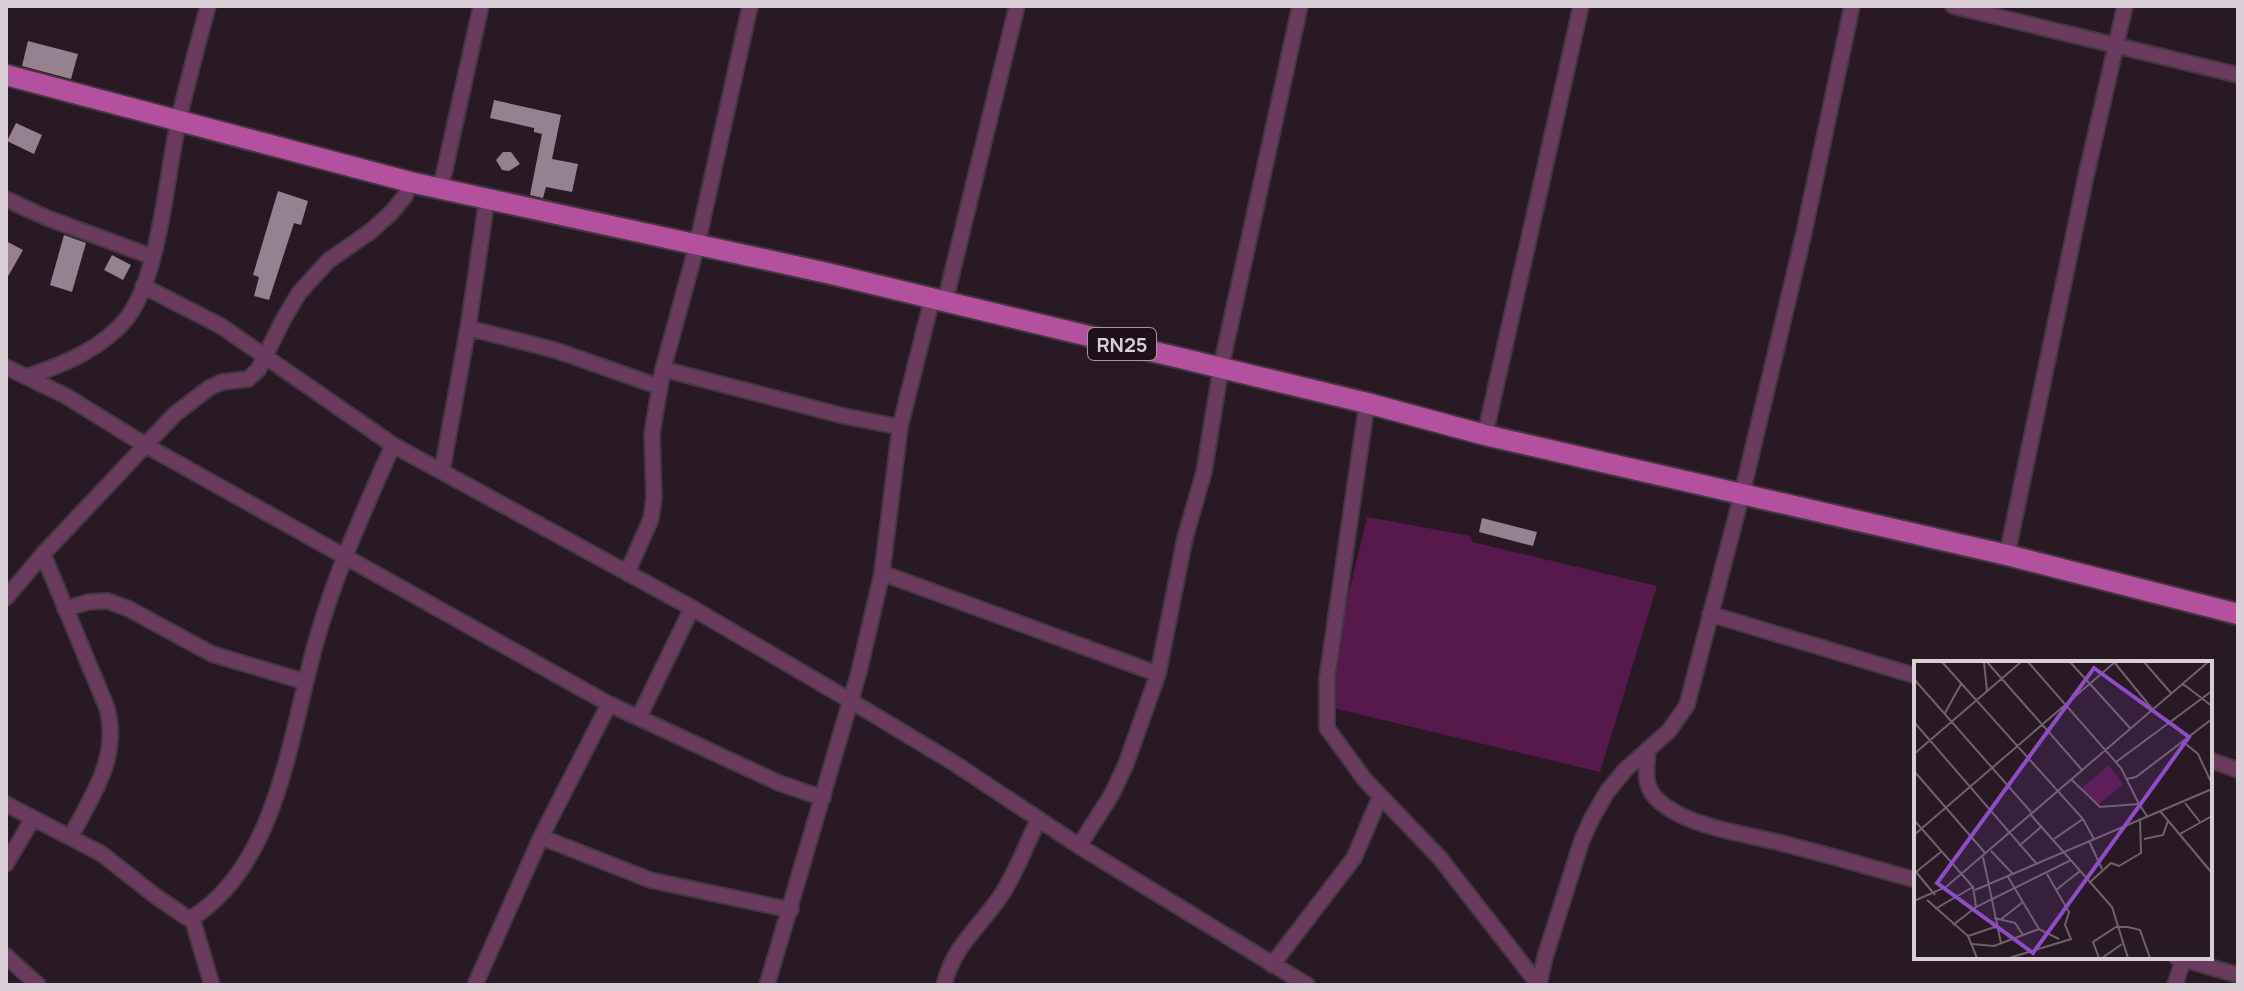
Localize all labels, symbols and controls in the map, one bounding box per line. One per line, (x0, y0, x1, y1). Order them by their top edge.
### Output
road number: RN25 (1088, 328, 1156, 360)
inset map (1914, 661, 2212, 959)

